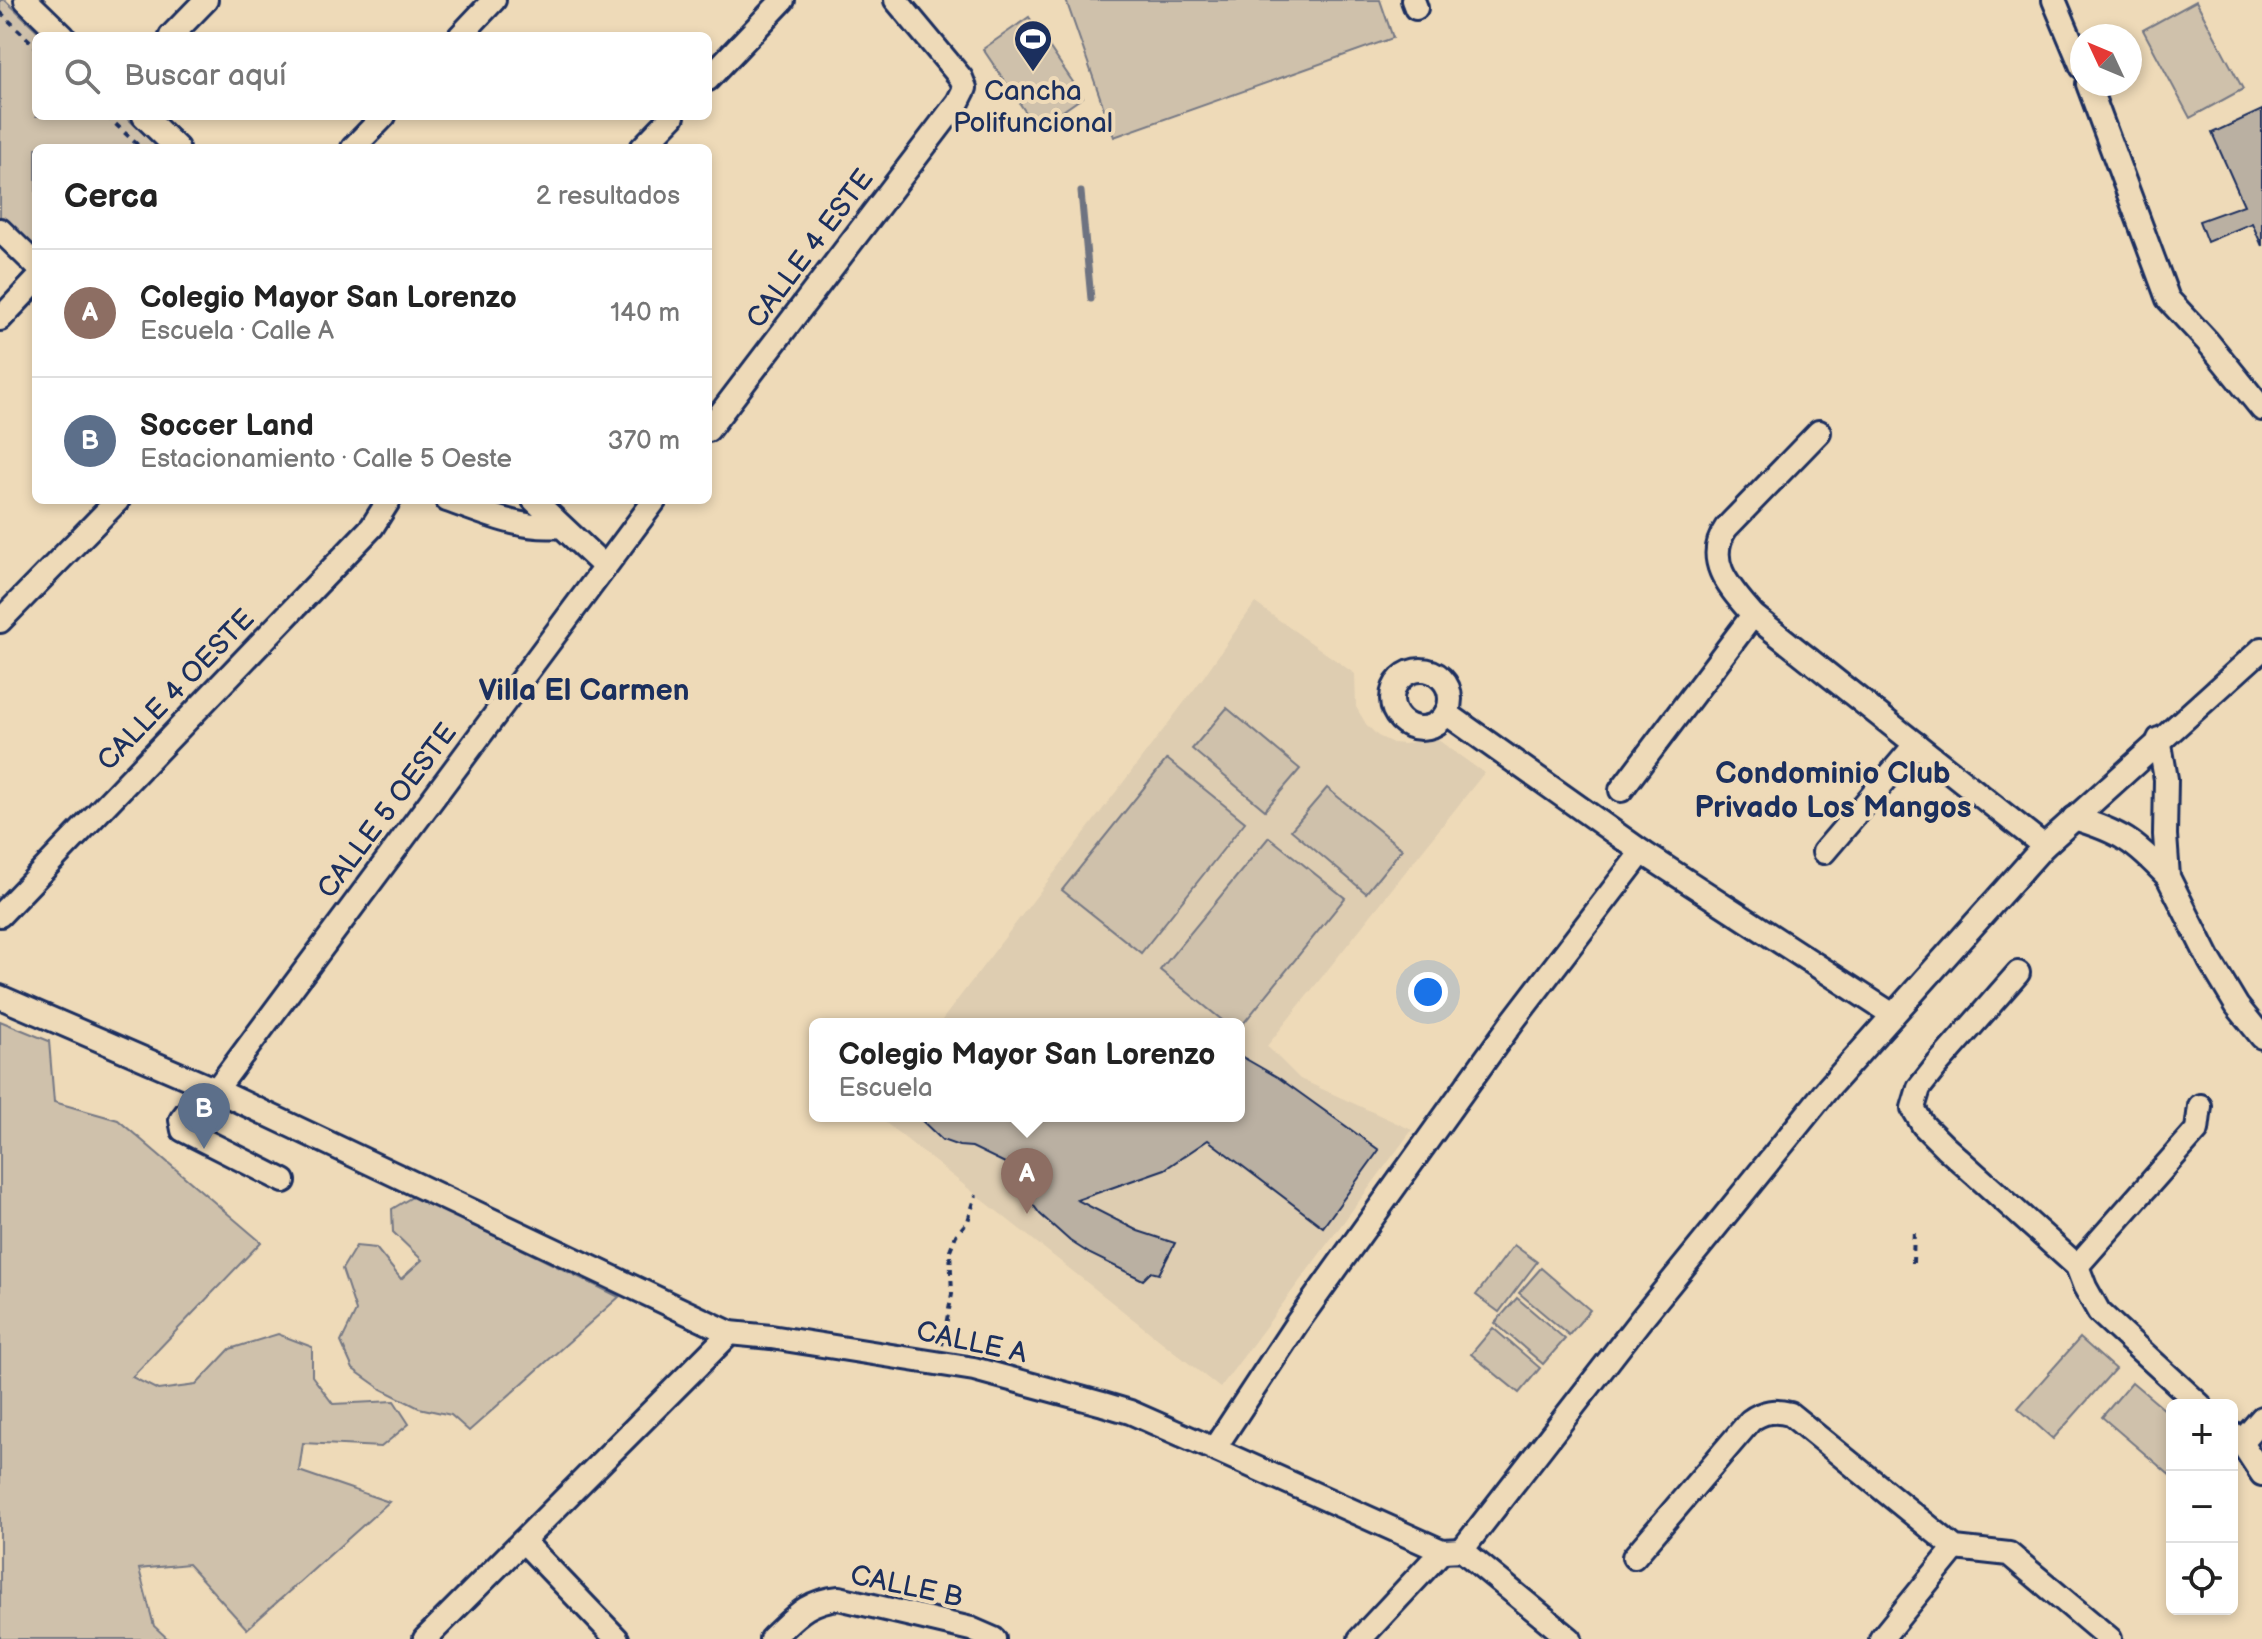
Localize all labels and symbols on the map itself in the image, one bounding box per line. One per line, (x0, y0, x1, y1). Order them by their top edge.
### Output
sports icon: Cancha Polifuncional (1012, 18, 1054, 73)
north arrow (2070, 24, 2142, 96)
place label: Cancha Polifuncional (953, 75, 1113, 140)
street label: CALLE 4 ESTE (740, 163, 881, 335)
street label: CALLE 4 OESTE (91, 603, 261, 778)
district label: Villa El Carmen (478, 673, 690, 709)
street label: CALLE 5 OESTE (311, 717, 464, 905)
district label: Condominio Club Privado Los Mangos (1694, 756, 1972, 826)
your location (1408, 972, 1448, 1012)
pin: B (178, 1083, 230, 1149)
pin: A (1001, 1148, 1053, 1214)
street label: CALLE A (913, 1315, 1031, 1370)
street label: CALLE B (847, 1558, 966, 1615)

